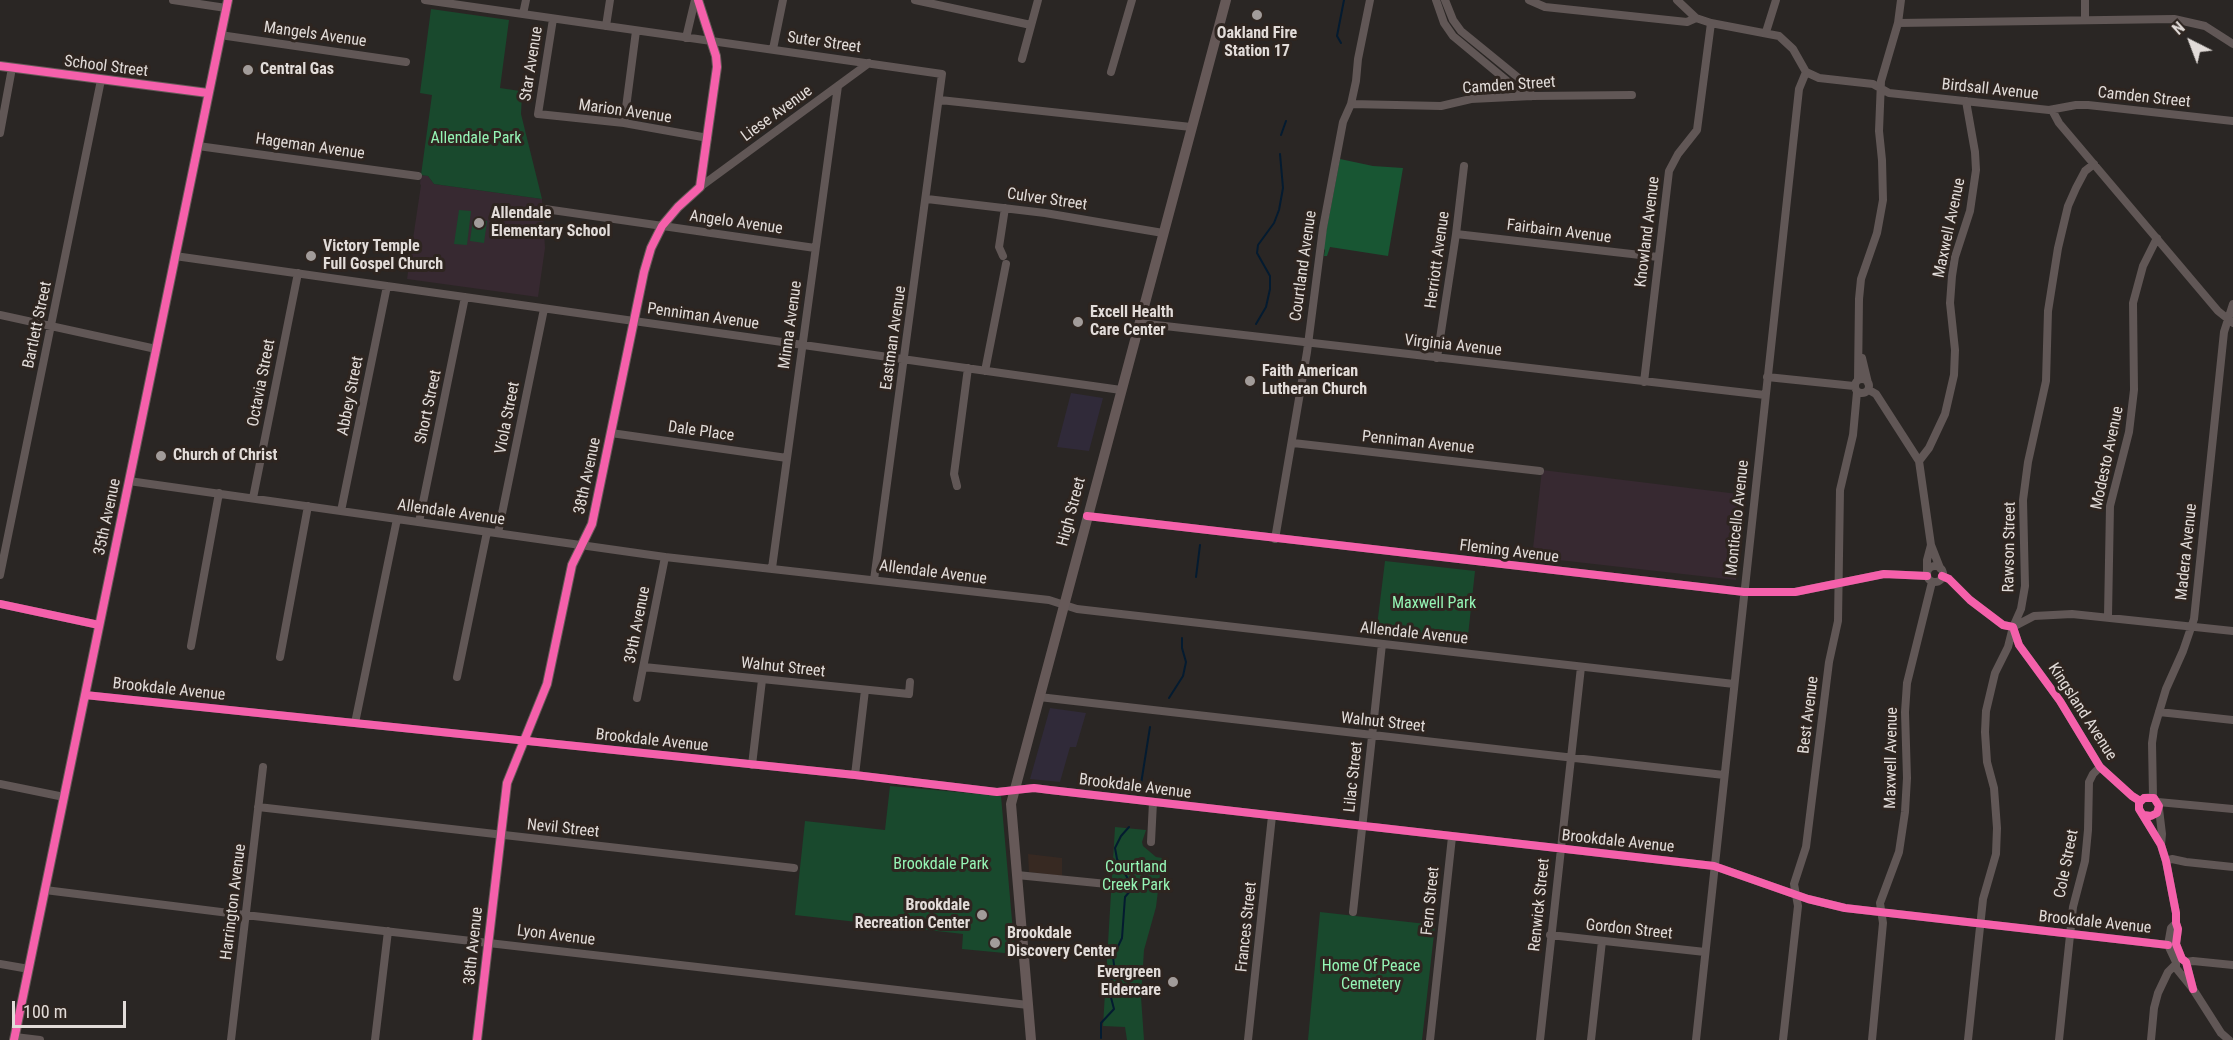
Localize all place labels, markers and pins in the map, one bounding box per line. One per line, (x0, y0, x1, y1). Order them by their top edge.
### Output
marker: Oakland Fire Station 17 (1250, 8, 1264, 22)
place label: Oakland Fire Station 17 (1217, 24, 1297, 62)
place label: Central Gas (260, 60, 334, 80)
marker: Central Gas (241, 63, 255, 77)
place label: Allendale Elementary School (491, 204, 610, 242)
marker: Allendale Elementary School (472, 216, 486, 230)
place label: Victory Temple Full Gospel Church (323, 237, 443, 275)
marker: Victory Temple Full Gospel Church (304, 249, 318, 263)
place label: Excell Health Care Center (1090, 303, 1174, 341)
marker: Excell Health Care Center (1071, 315, 1085, 329)
place label: Faith American Lutheran Church (1262, 362, 1367, 400)
marker: Faith American Lutheran Church (1243, 374, 1257, 388)
place label: Church of Christ (173, 446, 277, 466)
marker: Church of Christ (154, 449, 168, 463)
place label: Brookdale Recreation Center (855, 896, 970, 934)
marker: Brookdale Recreation Center (975, 908, 989, 922)
place label: Brookdale Discovery Center (1007, 924, 1116, 962)
marker: Brookdale Discovery Center (988, 936, 1002, 950)
place label: Evergreen Eldercare (1097, 963, 1161, 1001)
marker: Evergreen Eldercare (1166, 975, 1180, 989)

